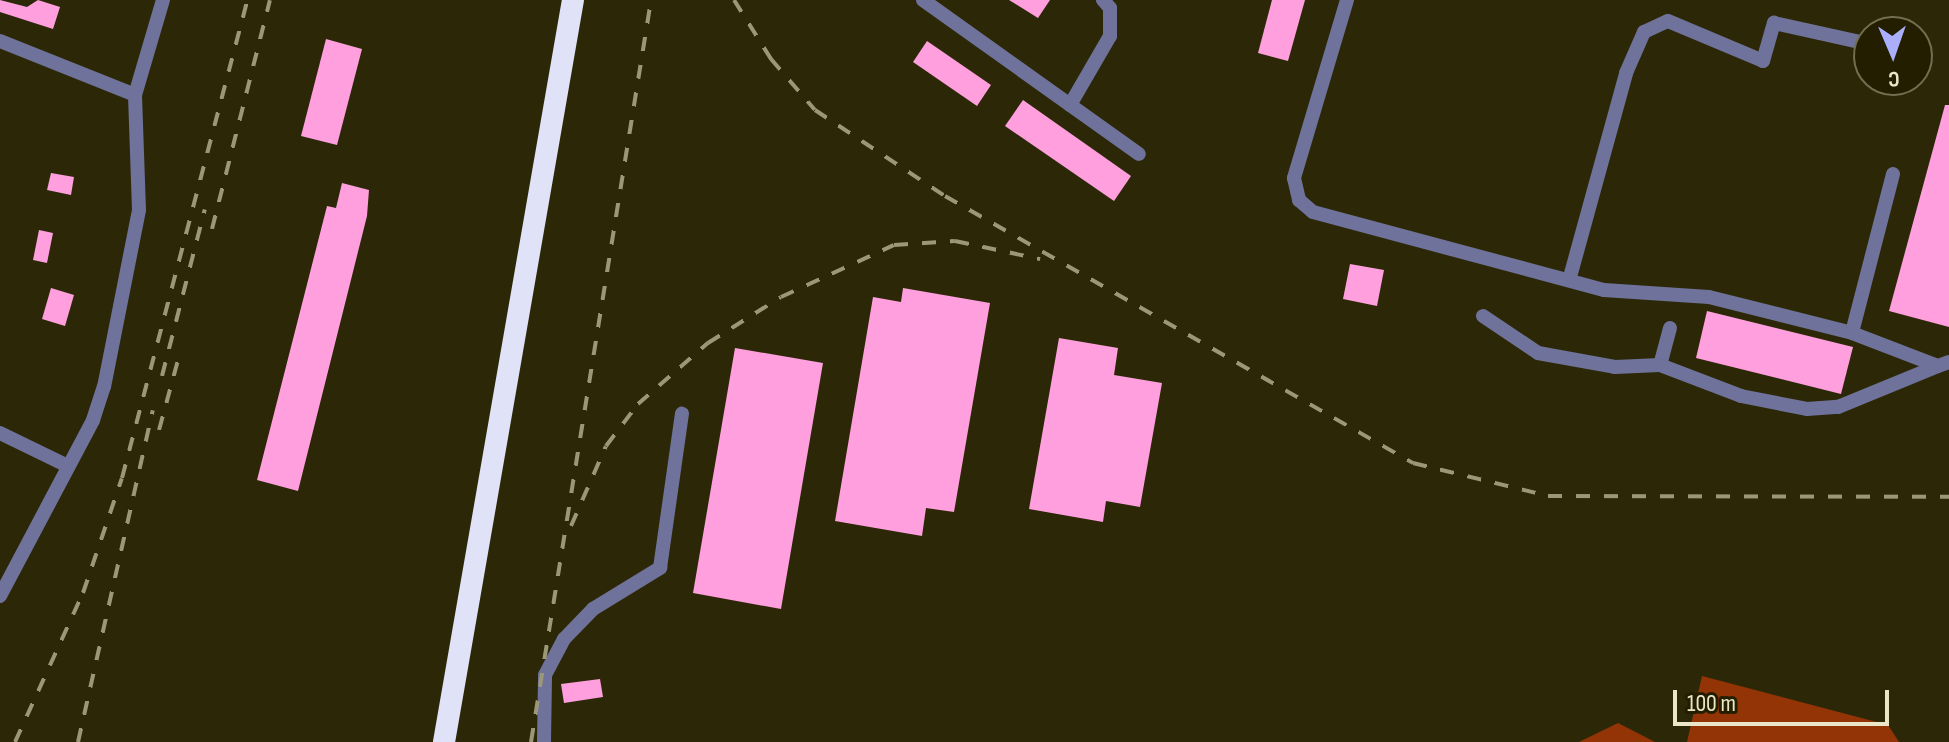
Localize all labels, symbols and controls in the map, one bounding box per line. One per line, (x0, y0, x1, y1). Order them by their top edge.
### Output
north arrow (1853, 16, 1933, 96)
text: С (1888, 65, 1900, 92)
scale bar (1677, 674, 1893, 724)
text: 100 m (1687, 689, 1736, 718)

